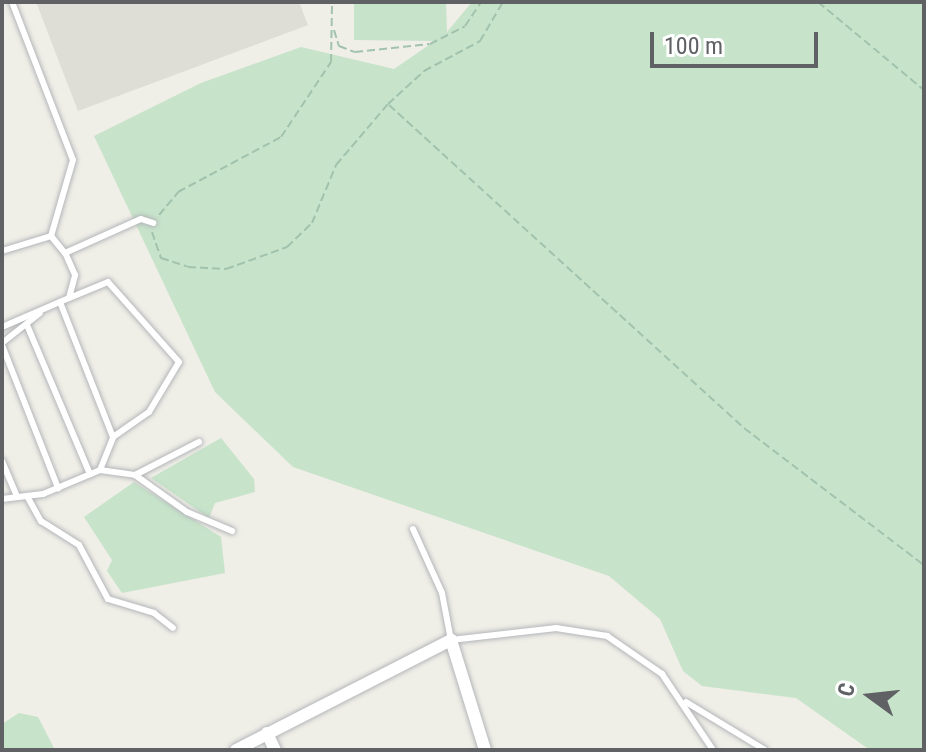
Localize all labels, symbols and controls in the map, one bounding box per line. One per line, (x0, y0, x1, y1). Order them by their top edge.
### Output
scale bar (654, 16, 822, 66)
text: 100 m (664, 32, 723, 60)
north arrow (830, 656, 910, 736)
text: С (833, 680, 860, 699)

